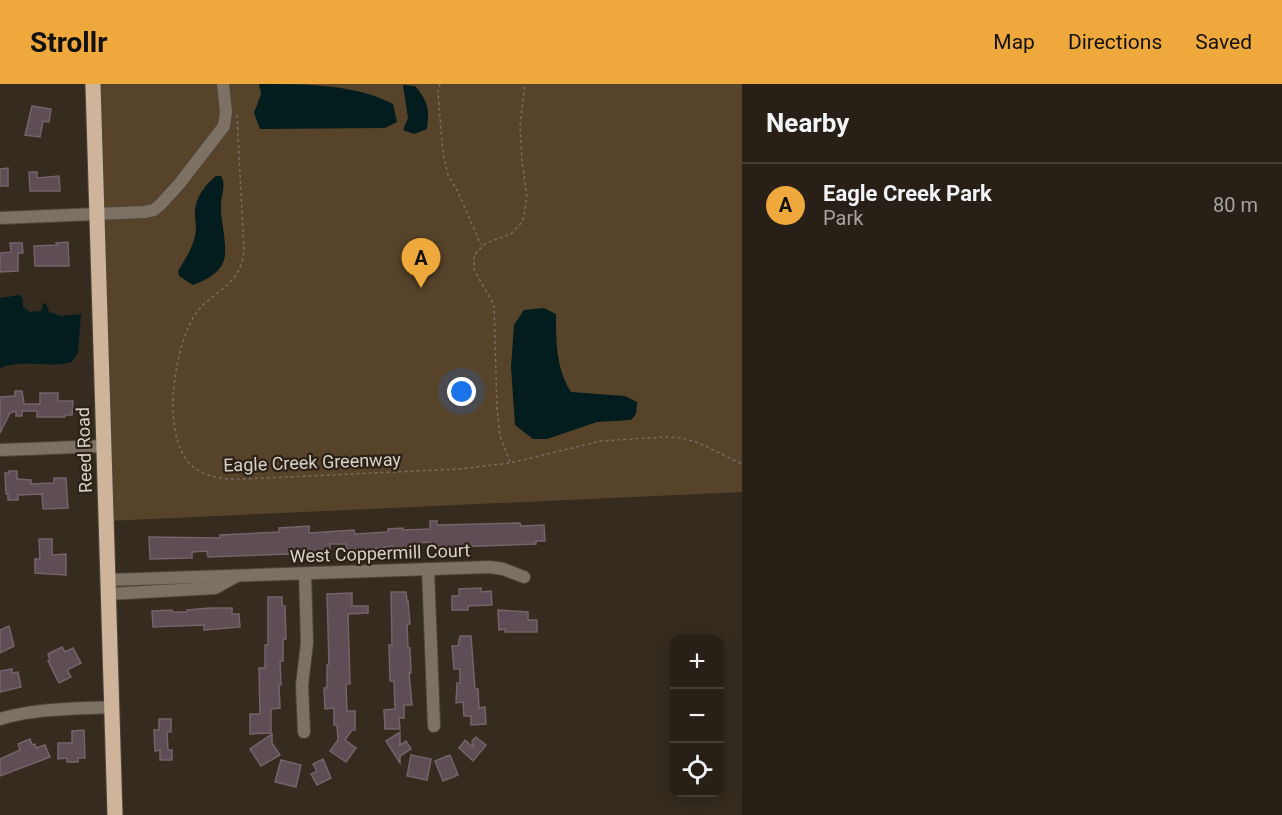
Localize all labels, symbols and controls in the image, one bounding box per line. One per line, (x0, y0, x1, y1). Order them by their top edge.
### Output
text: Strollr (30, 26, 107, 59)
text: Map (993, 30, 1035, 54)
text: Directions (1068, 30, 1162, 54)
text: Saved (1195, 30, 1252, 54)
text: Nearby (766, 108, 849, 138)
text: Eagle Creek Park (823, 181, 992, 206)
text: A (779, 193, 792, 217)
text: 80 m (1213, 193, 1258, 217)
text: Park (823, 206, 863, 230)
pin: A (402, 238, 440, 288)
your location (447, 377, 476, 406)
street label: Reed Road (72, 407, 96, 493)
street label: Eagle Creek Greenway (223, 448, 402, 476)
street label: West Coppermill Court (289, 539, 471, 567)
map controls (670, 635, 724, 797)
button: + (670, 635, 724, 689)
button: − (670, 689, 724, 743)
button: locate (670, 743, 724, 797)

